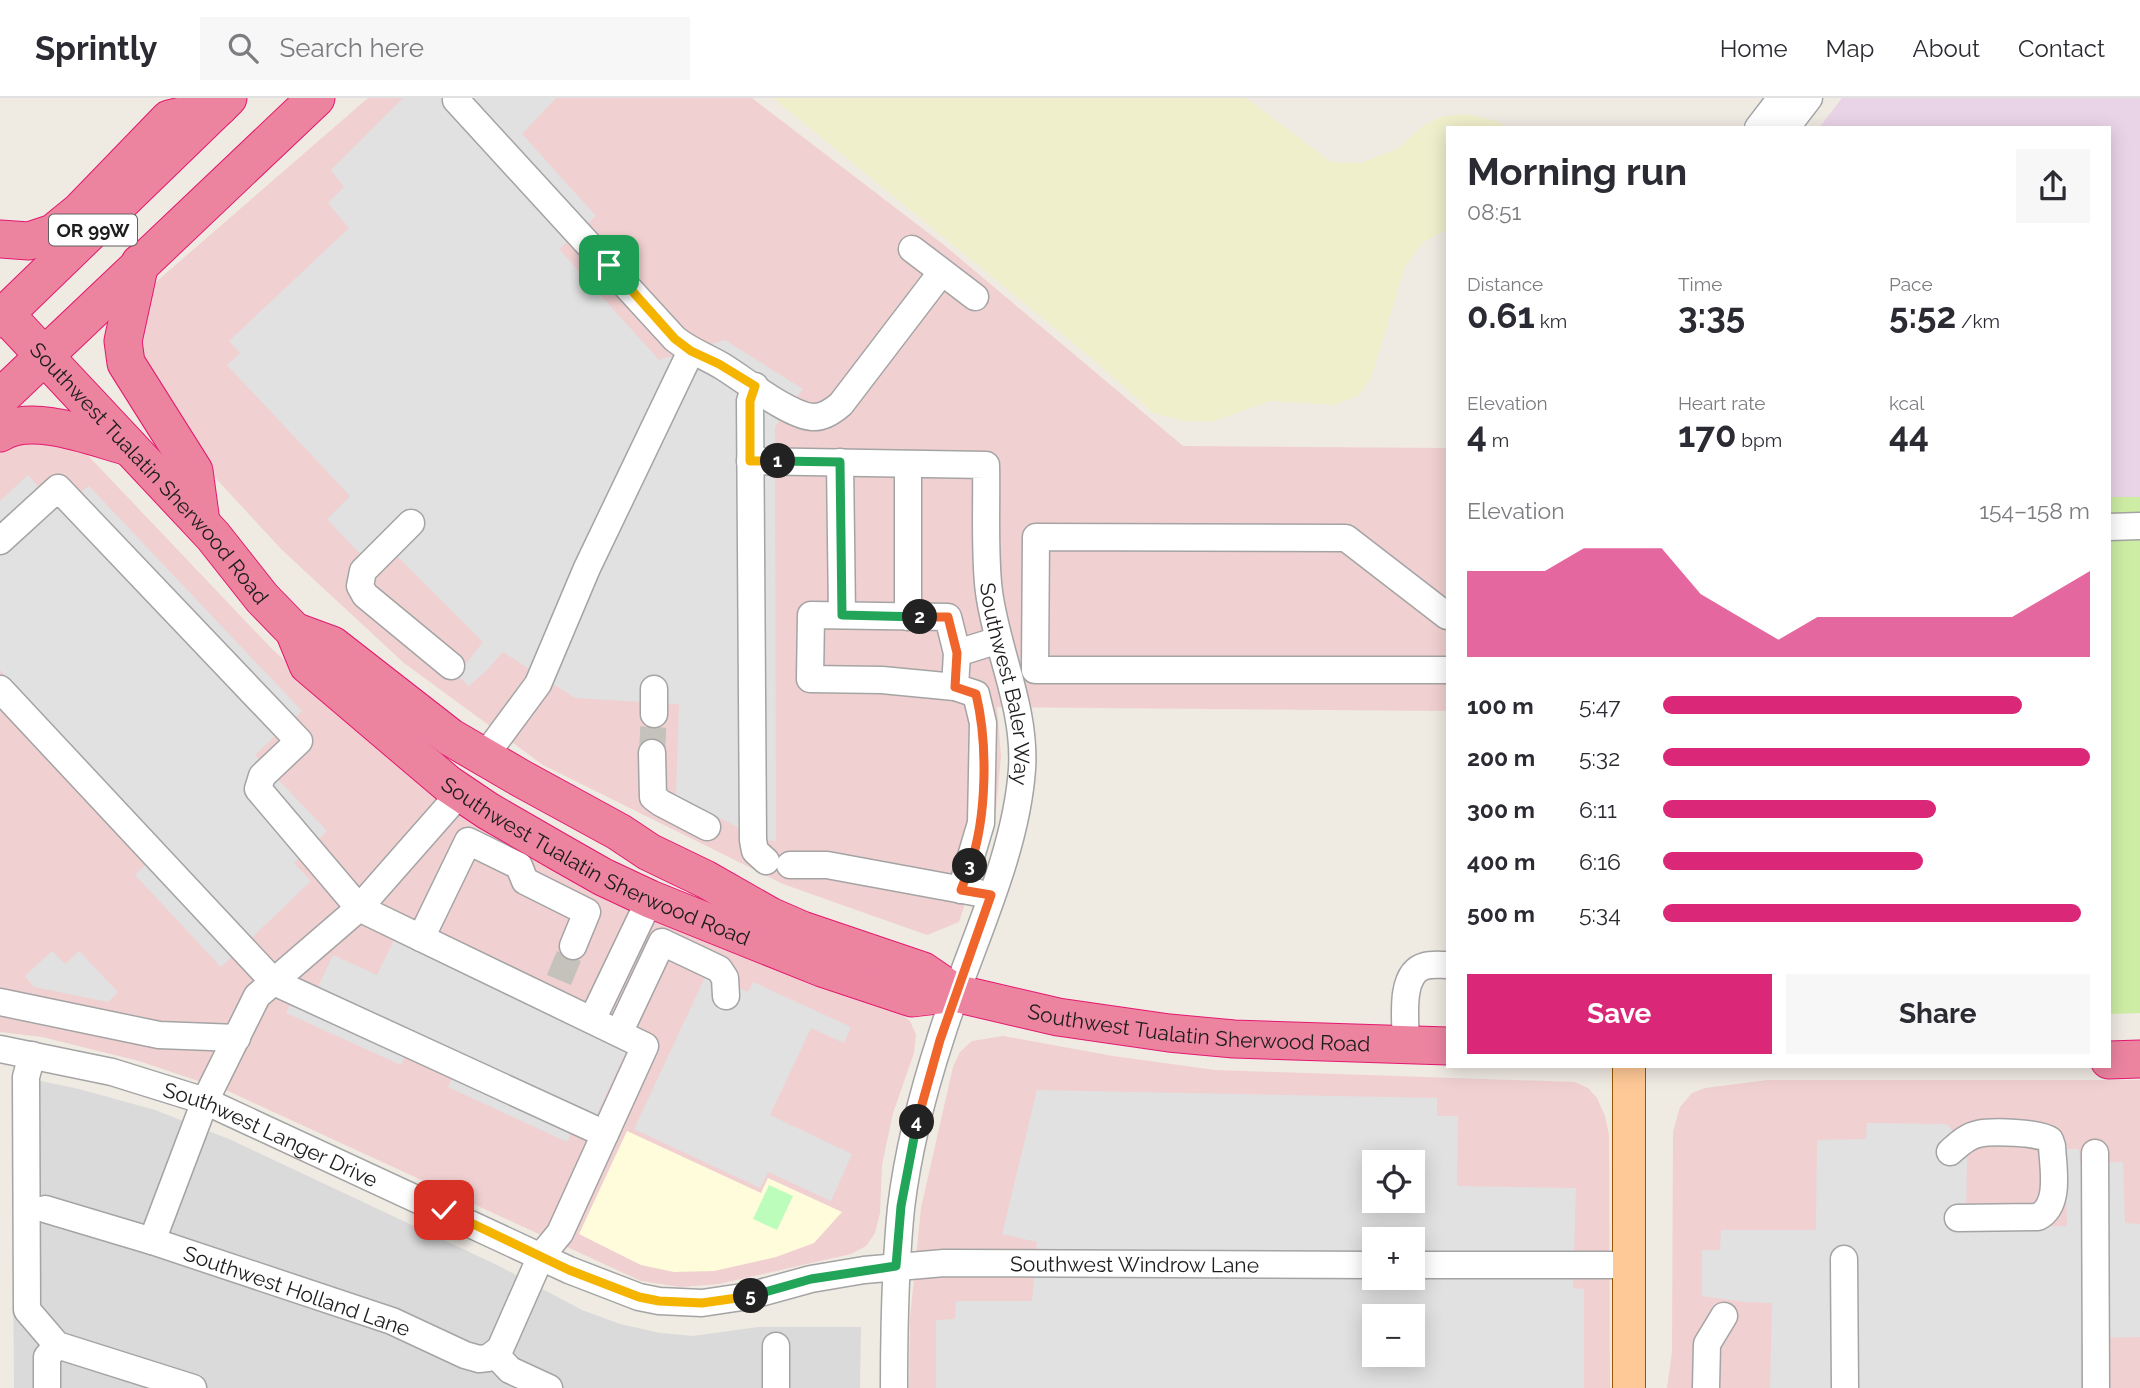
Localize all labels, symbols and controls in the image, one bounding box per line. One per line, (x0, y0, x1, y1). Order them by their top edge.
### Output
search box (200, 17, 690, 80)
text: Sprintly (35, 29, 158, 68)
icon: search (224, 29, 262, 67)
text: Search here (280, 33, 424, 63)
text: Home (1720, 34, 1788, 63)
text: Map (1826, 34, 1874, 63)
text: About (1912, 34, 1980, 63)
text: Contact (2018, 34, 2105, 63)
text: Morning run (1467, 149, 1687, 194)
button: share (2016, 149, 2090, 223)
text: 08:51 (1467, 198, 1521, 225)
road number: OR 99W (49, 214, 137, 246)
pin (579, 235, 639, 295)
icon: arrive (590, 246, 628, 284)
text: Distance (1467, 273, 1543, 295)
text: Time (1678, 273, 1722, 295)
text: Pace (1889, 273, 1933, 295)
text: 0.61 (1467, 295, 1535, 336)
text: 3:35 (1678, 295, 1745, 336)
text: 5:52 (1889, 295, 1956, 336)
text: km (1535, 310, 1567, 332)
text: /km (1956, 310, 2000, 332)
street label: Southwest Tualatin Sherwood Road (25, 337, 274, 609)
text: Elevation (1467, 392, 1548, 414)
text: Heart rate (1678, 392, 1766, 414)
text: kcal (1889, 392, 1925, 414)
text: 4 (1467, 414, 1487, 455)
text: 170 (1678, 414, 1736, 455)
text: 44 (1889, 414, 1929, 455)
text: m (1487, 429, 1509, 451)
text: bpm (1736, 429, 1782, 451)
pin: 1 (760, 444, 796, 478)
text: 1 (773, 449, 782, 471)
text: Elevation (1467, 497, 1565, 524)
text: 154–158 m (1979, 497, 2090, 524)
street label: Southwest Baler Way (975, 581, 1035, 787)
pin: 2 (902, 600, 937, 634)
text: 2 (914, 605, 925, 627)
text: 100 m (1467, 692, 1534, 719)
text: 5:47 (1579, 692, 1621, 719)
text: 200 m (1467, 744, 1535, 771)
text: 5:32 (1579, 744, 1620, 771)
street label: Southwest Tualatin Sherwood Road (437, 771, 754, 950)
text: 300 m (1467, 796, 1535, 823)
text: 6:11 (1579, 796, 1617, 823)
pin: 3 (953, 848, 988, 884)
text: 400 m (1467, 848, 1535, 875)
text: 6:16 (1579, 848, 1621, 875)
text: 3 (964, 854, 975, 876)
text: 500 m (1467, 900, 1535, 927)
text: 5:34 (1579, 900, 1621, 927)
button: Save (1467, 974, 1772, 1054)
button: Share (1786, 974, 2090, 1054)
street label: Southwest Tualatin Sherwood Road (1025, 998, 1371, 1056)
street label: Southwest Langer Drive (160, 1076, 382, 1192)
pin: 4 (900, 1104, 934, 1140)
text: 4 (911, 1110, 922, 1132)
map controls (1362, 1150, 1425, 1367)
button: locate (1362, 1150, 1425, 1213)
pin (414, 1180, 474, 1240)
icon: check (425, 1191, 463, 1229)
button: + (1362, 1227, 1425, 1290)
street label: Southwest Holland Lane (180, 1240, 414, 1342)
street label: Southwest Windrow Lane (1010, 1251, 1259, 1277)
pin: 5 (734, 1278, 768, 1314)
text: 5 (745, 1284, 756, 1306)
button: − (1362, 1304, 1425, 1367)

